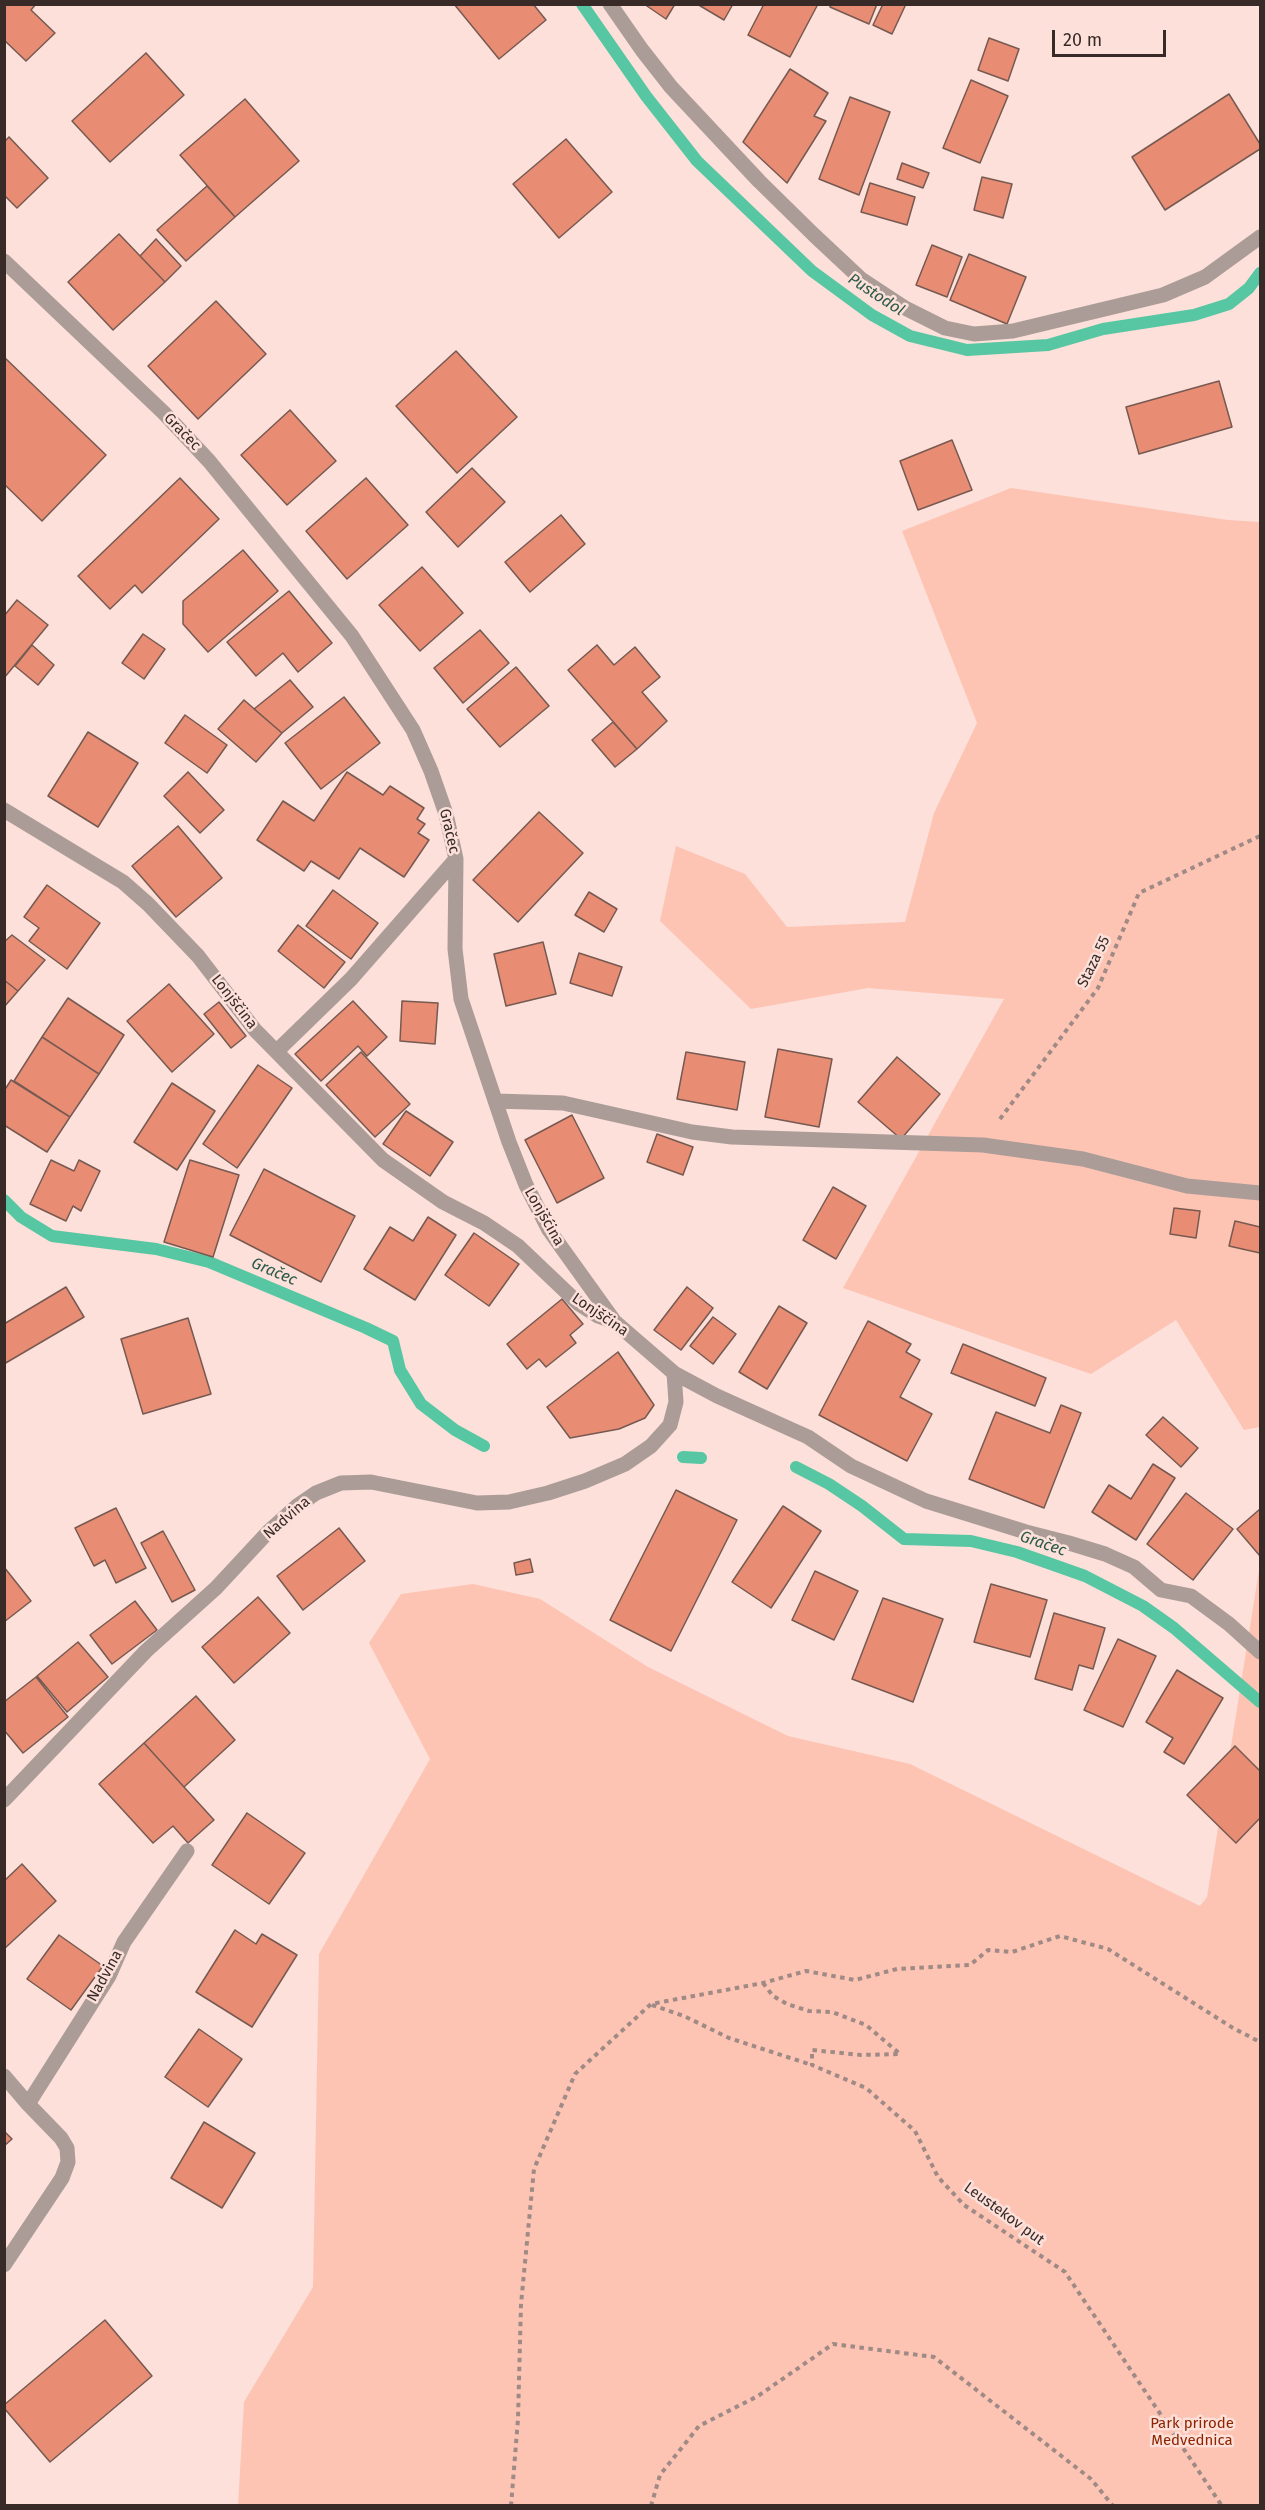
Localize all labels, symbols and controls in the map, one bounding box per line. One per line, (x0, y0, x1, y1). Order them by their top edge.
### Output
scale bar (1055, 18, 1169, 56)
text: 20 m (1063, 29, 1102, 51)
water label: Pustodol (844, 270, 908, 320)
street label: Gračec (160, 410, 204, 454)
street label: Gračec (435, 807, 463, 855)
street label: Staza 55 (1074, 933, 1114, 991)
street label: Lonjščina (207, 971, 261, 1033)
street label: Lonjšćina (520, 1185, 568, 1249)
water label: Gračec (248, 1254, 300, 1290)
street label: Lonjščina (568, 1290, 632, 1340)
street label: Nadvina (260, 1493, 314, 1543)
water label: Gračec (1017, 1527, 1069, 1561)
street label: Nadvina (84, 1947, 126, 2005)
street label: Leustekov put (960, 2179, 1048, 2249)
park label: Park prirode Medvednica (1150, 2415, 1234, 2450)

